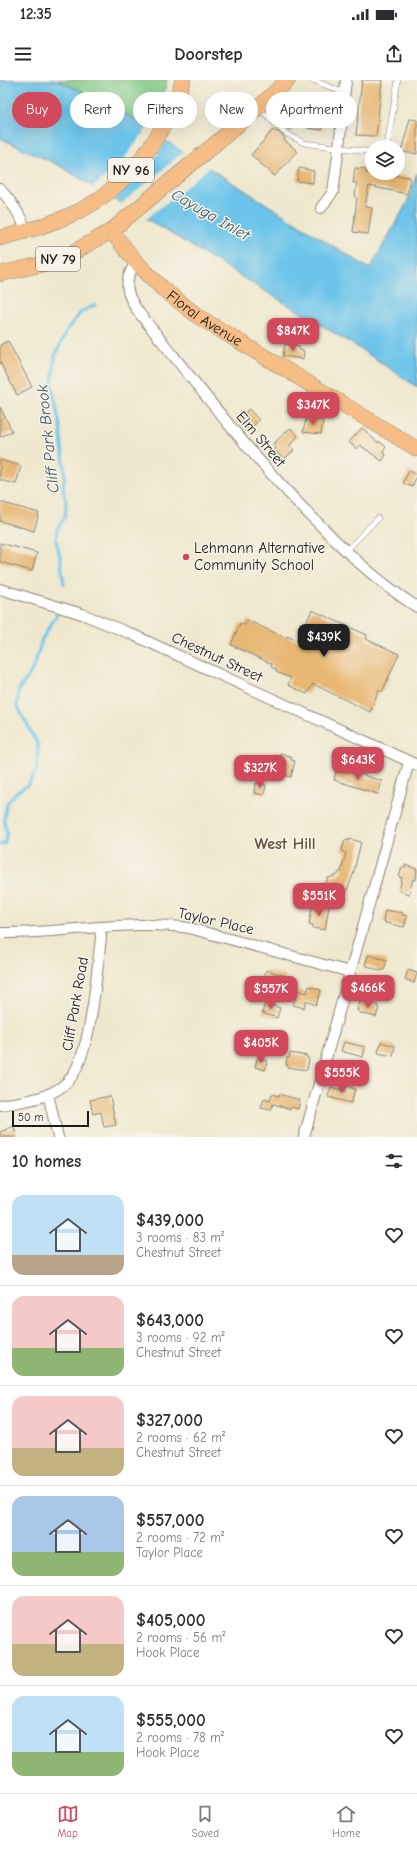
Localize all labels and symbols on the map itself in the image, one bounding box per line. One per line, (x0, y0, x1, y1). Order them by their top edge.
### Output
road number: NY 96 (108, 158, 154, 182)
water label: Cayuga Inlet (168, 185, 254, 245)
road number: NY 79 (36, 247, 80, 271)
street label: Floral Avenue (163, 286, 246, 350)
pin: $847K (265, 318, 321, 352)
water label: Cliff Park Brook (33, 384, 63, 494)
pin: $347K (285, 392, 341, 426)
street label: Elm Street (232, 407, 290, 471)
place label: Lehmann Alternative Community School (194, 539, 326, 574)
marker: Lehmann Alternative Community School (181, 552, 191, 562)
pin: $439K (296, 624, 352, 658)
street label: Chestnut Street (169, 628, 266, 686)
pin: $643K (330, 747, 386, 781)
pin: $327K (232, 755, 288, 789)
district label: West Hill (254, 835, 316, 853)
pin: $551K (291, 883, 347, 917)
street label: Taylor Place (176, 904, 256, 939)
street label: Cliff Park Road (58, 955, 92, 1053)
pin: $466K (340, 975, 396, 1009)
pin: $557K (243, 976, 299, 1010)
pin: $405K (233, 1030, 289, 1064)
pin: $555K (314, 1060, 370, 1094)
scale bar (12, 1109, 89, 1128)

